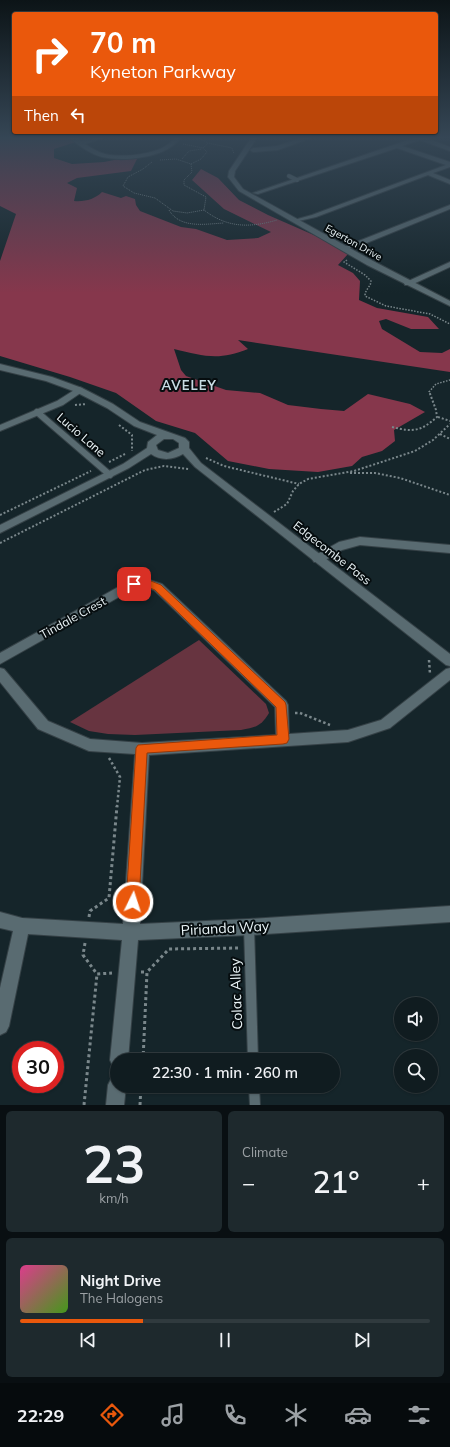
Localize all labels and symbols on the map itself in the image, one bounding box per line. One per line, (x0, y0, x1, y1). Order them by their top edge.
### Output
street label: Egerton Drive (323, 221, 384, 263)
district label: AVELEY (161, 377, 217, 393)
street label: Lucio Lane (54, 409, 109, 460)
street label: Edgecombe Pass (290, 518, 374, 588)
pin (117, 567, 151, 601)
street label: Tindale Crest (37, 593, 108, 642)
position arrow (112, 881, 154, 923)
street label: Pirianda Way (180, 917, 270, 939)
street label: Colac Alley (226, 957, 246, 1030)
speed limit sign: 30 (12, 1041, 64, 1093)

